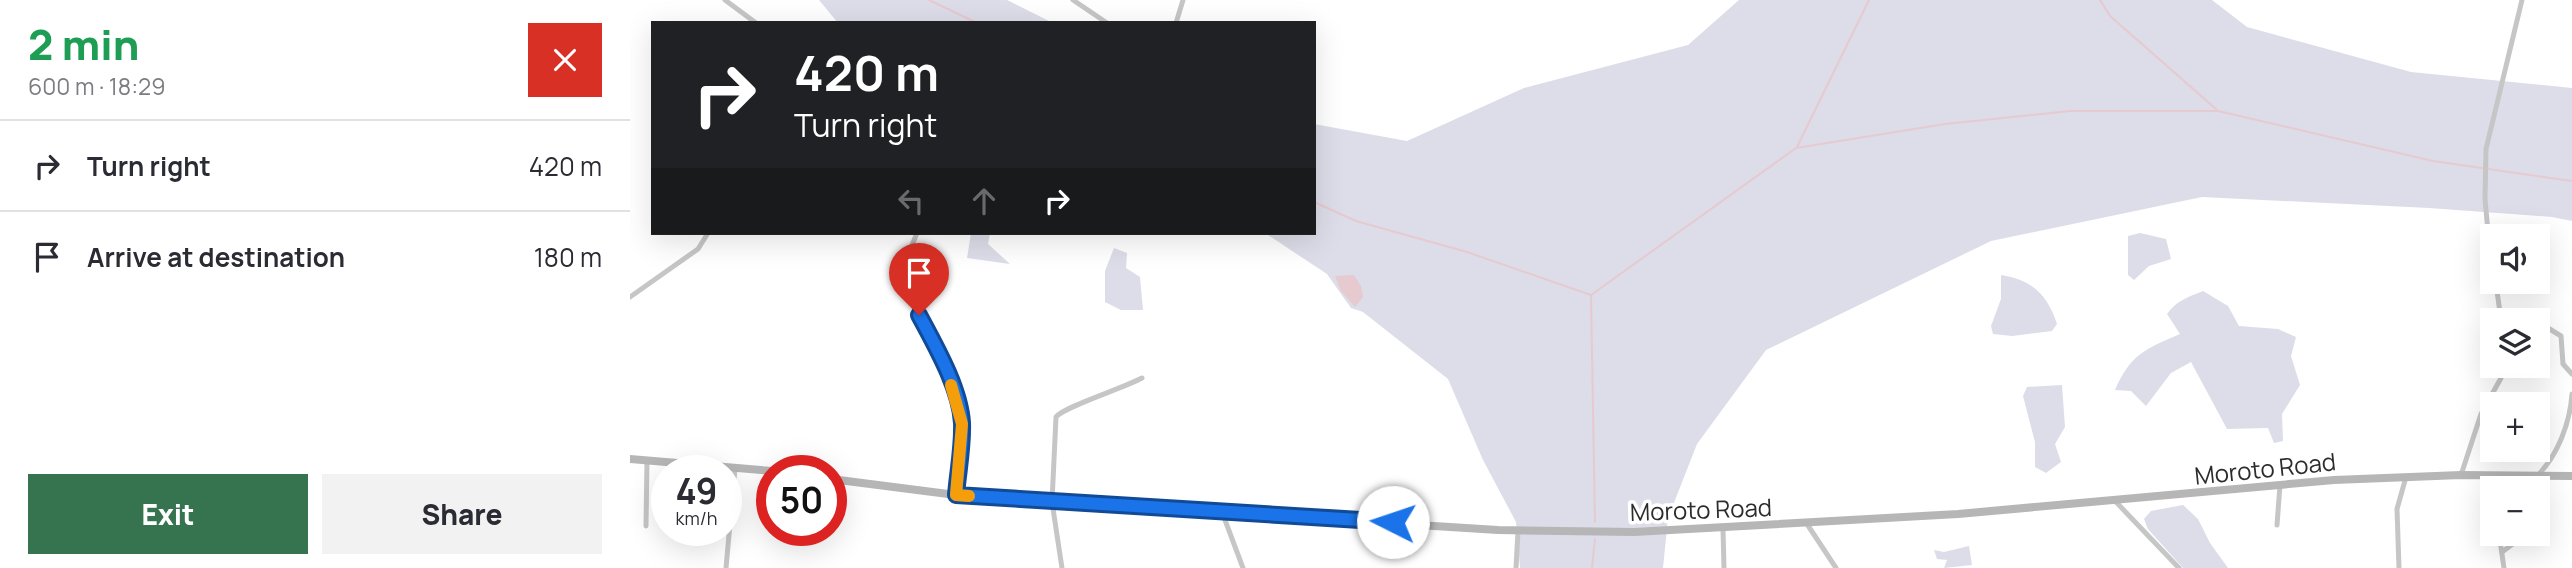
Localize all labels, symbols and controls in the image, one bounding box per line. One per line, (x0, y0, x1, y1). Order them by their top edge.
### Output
text: 2 min (28, 15, 139, 73)
button: close (528, 23, 602, 97)
text: 420 m (794, 39, 939, 106)
icon: right (679, 49, 770, 140)
text: 600 m · 18:29 (28, 70, 165, 102)
text: Turn right (794, 103, 937, 147)
icon: right (28, 147, 66, 185)
text: Turn right (87, 148, 211, 184)
text: 420 m (529, 148, 602, 184)
icon: left (892, 182, 930, 220)
icon: ahead (965, 182, 1003, 220)
icon: right (1038, 182, 1076, 220)
map controls (2480, 224, 2550, 546)
button: sound (2480, 224, 2550, 294)
icon: arrive (28, 238, 66, 276)
text: Arrive at destination (87, 239, 345, 275)
text: 180 m (534, 239, 602, 275)
pin (889, 243, 949, 315)
icon: arrive (900, 254, 938, 292)
button: layers (2480, 308, 2550, 378)
button: + (2480, 392, 2550, 462)
street label: Moroto Road (2193, 444, 2337, 492)
speed limit sign: 50 (756, 455, 847, 546)
text: 49 (675, 467, 718, 515)
button: Exit (28, 474, 308, 554)
button: Share (322, 474, 602, 554)
button: − (2480, 476, 2550, 546)
position arrow (1356, 485, 1430, 559)
street label: Moroto Road (1629, 490, 1773, 528)
text: km/h (676, 506, 717, 530)

